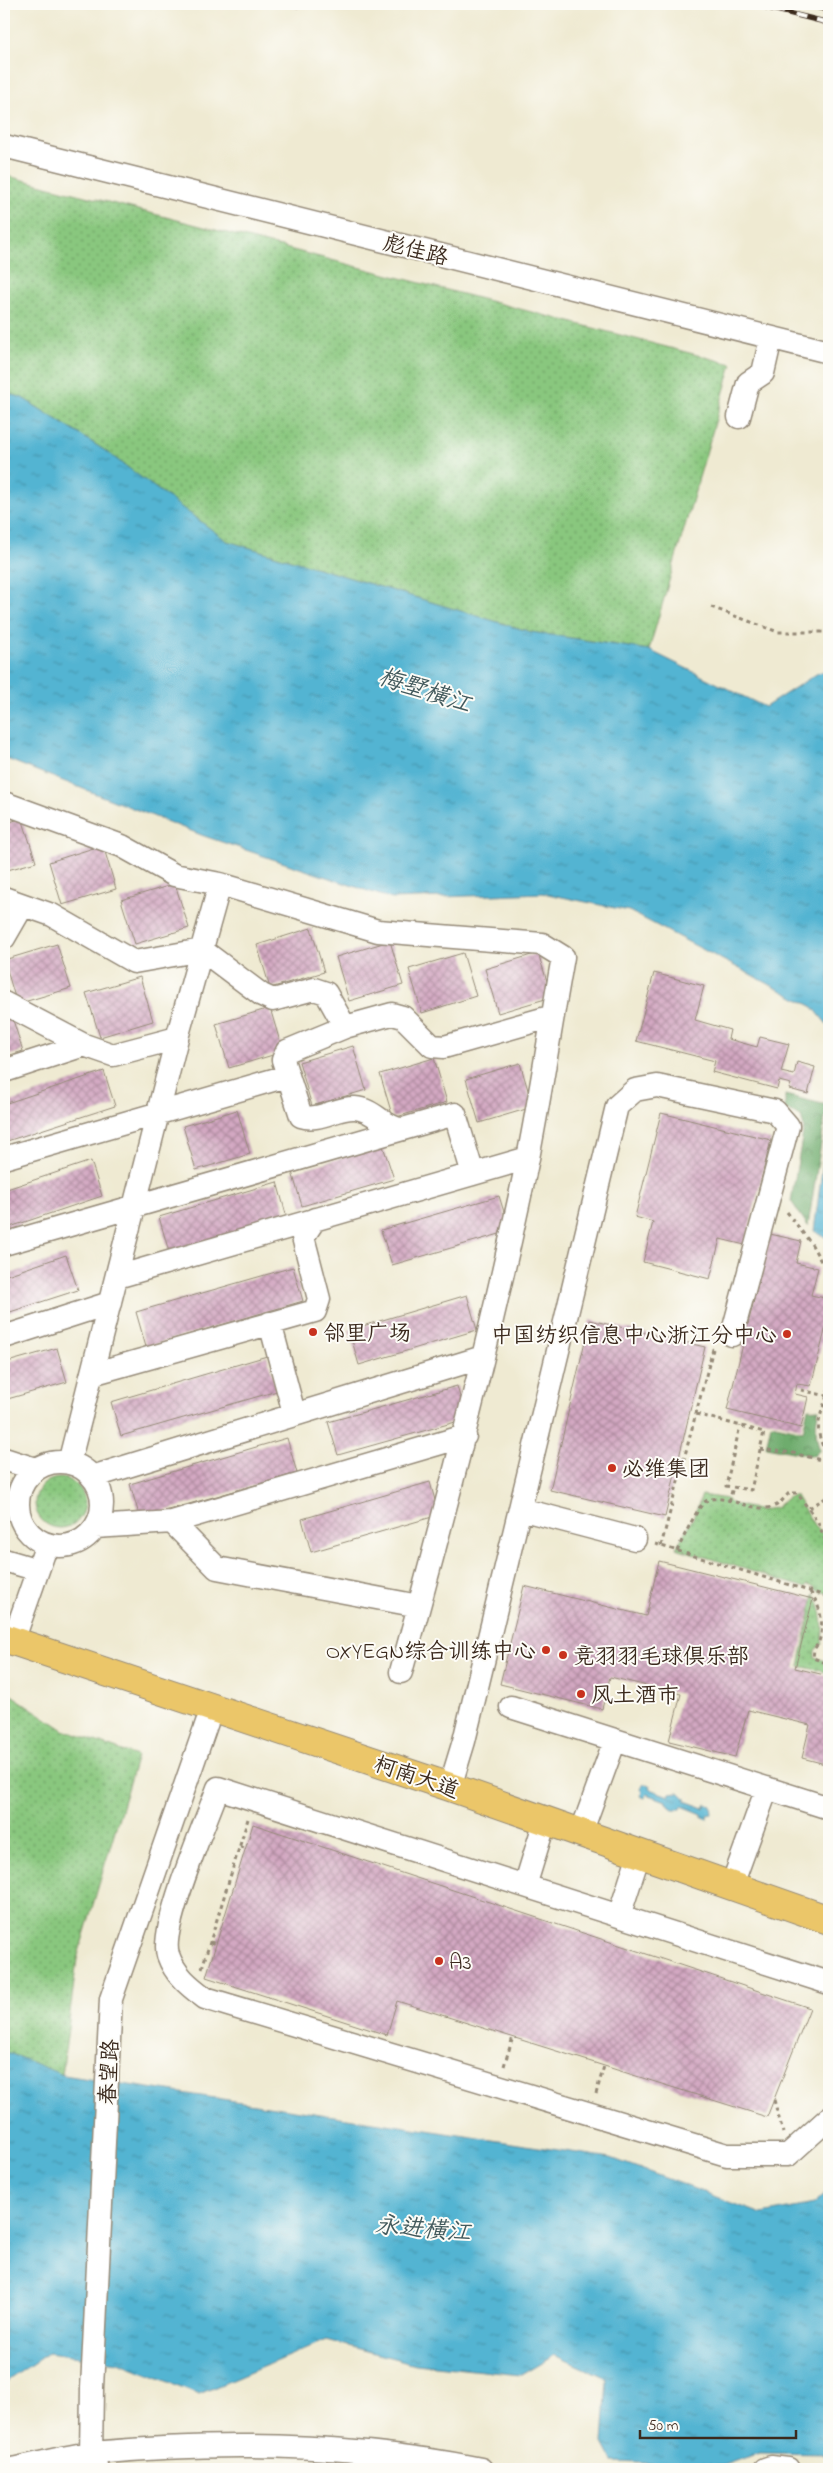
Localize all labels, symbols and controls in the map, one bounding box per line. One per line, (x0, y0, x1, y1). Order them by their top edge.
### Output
street label: 彪佳路 (379, 228, 451, 275)
water label: 梅墅横江 (373, 661, 476, 724)
place label: 邻里广场 (323, 1319, 411, 1351)
place label: 中国纺织信息中心浙江分中心 (491, 1321, 777, 1353)
marker: 邻里广场 (307, 1326, 319, 1338)
marker: 中国纺织信息中心浙江分中心 (781, 1328, 793, 1340)
place label: 必维集团 (622, 1455, 710, 1487)
marker: 必维集团 (606, 1462, 618, 1474)
place label: OXYEGN综合训练中心 (326, 1637, 536, 1669)
place label: 竞羽羽毛球俱乐部 (573, 1642, 749, 1674)
marker: OXYEGN综合训练中心 (540, 1644, 552, 1656)
marker: 竞羽羽毛球俱乐部 (557, 1649, 569, 1661)
place label: 风土酒市 (591, 1681, 679, 1713)
marker: 风土酒市 (575, 1688, 587, 1700)
street label: 柯南大道 (369, 1749, 463, 1808)
place label: A3 (449, 1948, 472, 1980)
marker: A3 (433, 1955, 445, 1967)
street label: 春望路 (93, 2038, 129, 2106)
water label: 永进横江 (373, 2209, 473, 2252)
scale bar (640, 2408, 797, 2440)
text: 50 m (648, 2415, 679, 2437)

